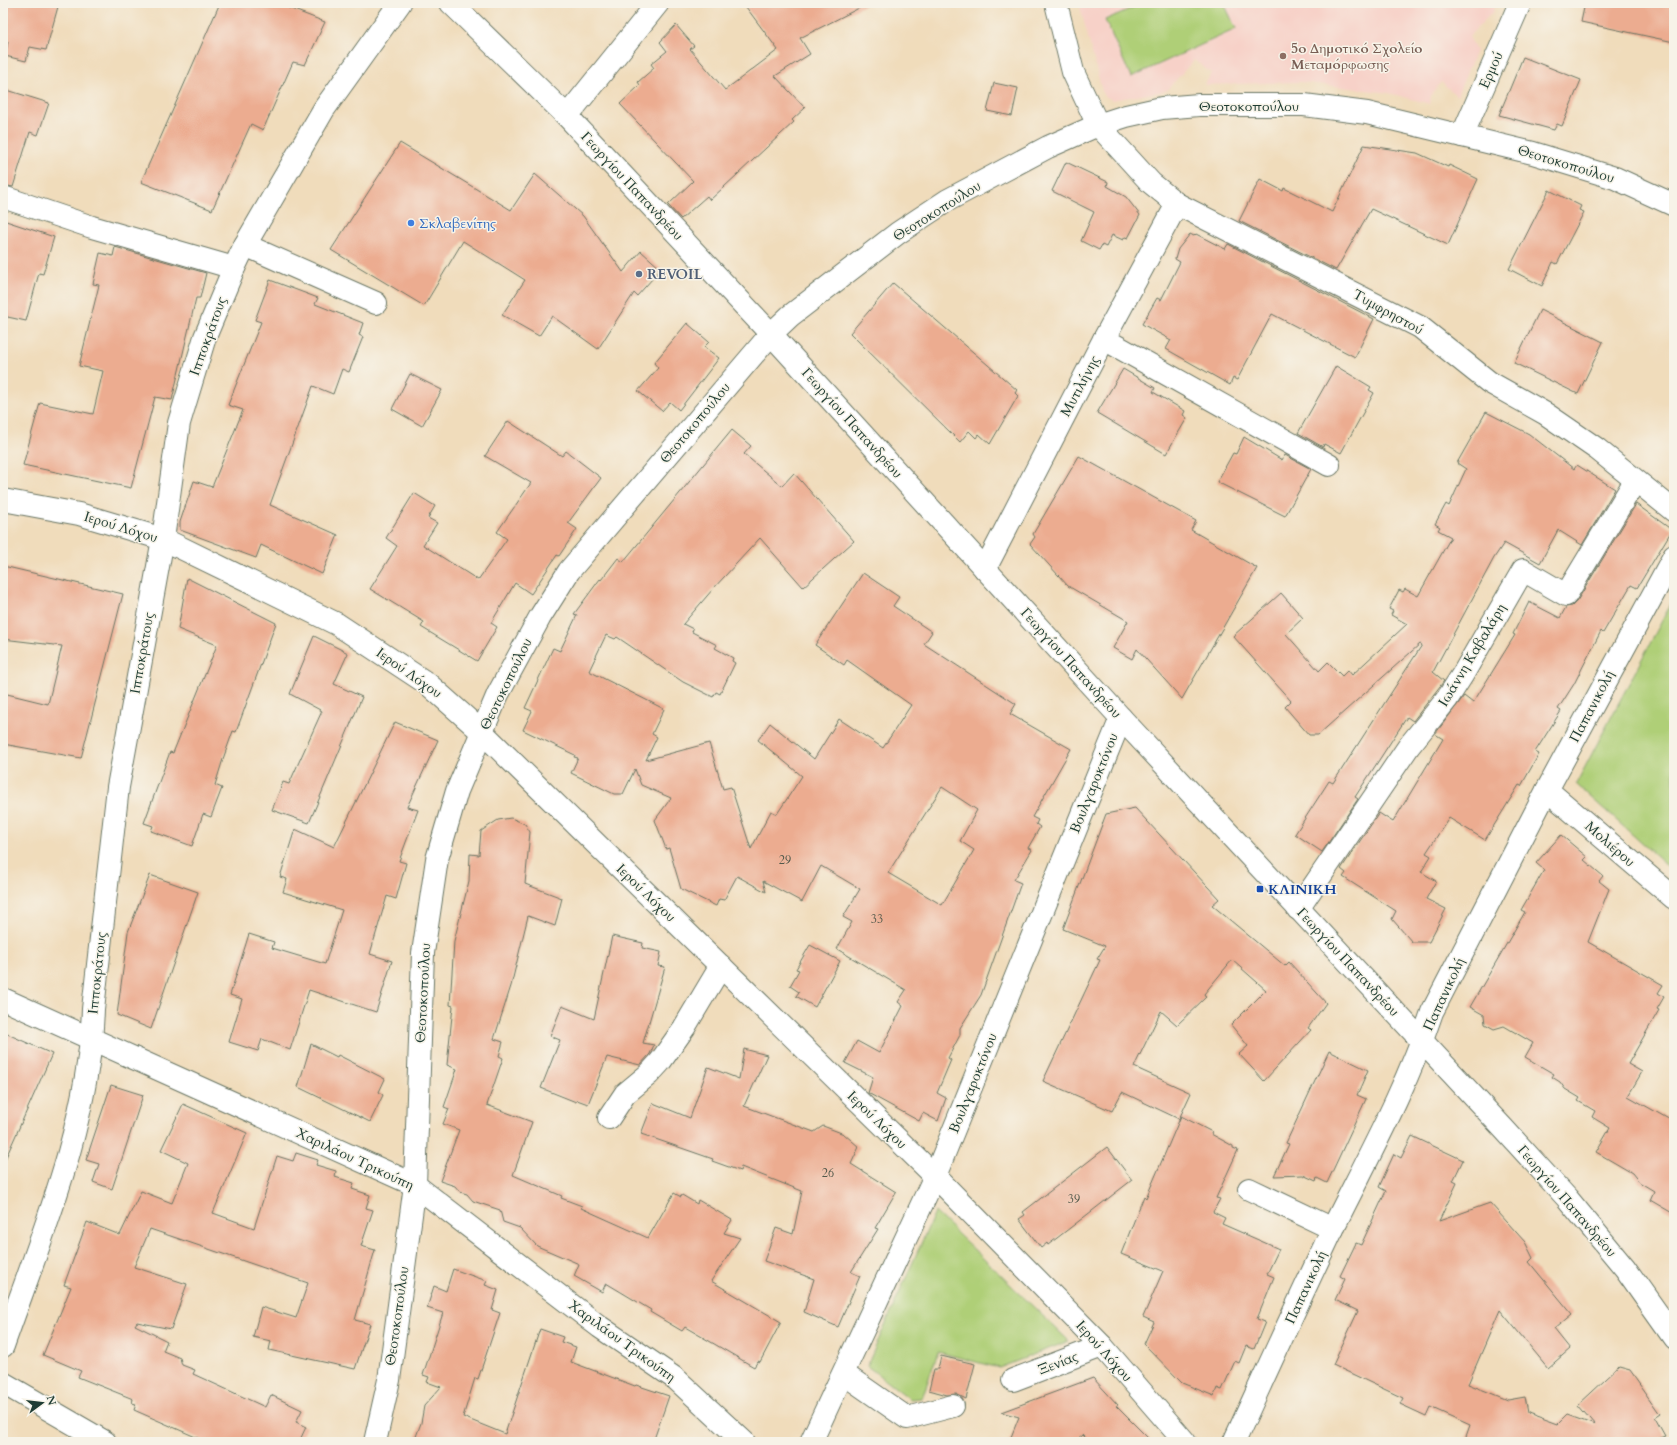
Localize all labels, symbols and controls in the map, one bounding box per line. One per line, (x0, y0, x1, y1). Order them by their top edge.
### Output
place label: 5ο Δημοτικό Σχολείο Μεταμόρφωσης (1291, 39, 1423, 74)
street label: Ερμού (1474, 49, 1508, 91)
marker: 5ο Δημοτικό Σχολείο Μεταμόρφωσης (1278, 51, 1288, 61)
street label: Θεοτοκοπούλου (1199, 97, 1299, 116)
street label: Γεωργίου Παπανδρέου (577, 127, 687, 245)
street label: Θεοτοκοπούλου (1515, 140, 1617, 188)
street label: Θεοτοκοπούλου (889, 176, 985, 246)
place label: Σκλαβενίτης (419, 214, 496, 233)
marker: Σκλαβενίτης (406, 218, 416, 228)
place label: REVOIL (647, 265, 703, 284)
marker: REVOIL (634, 269, 644, 279)
street label: Τυμφρηστού (1349, 285, 1427, 339)
street label: Ιπποκράτους (185, 294, 231, 378)
street label: Μυτιλήνης (1056, 352, 1104, 420)
street label: Γεωργίου Παπανδρέου (797, 364, 907, 482)
street label: Θεοτοκοπούλου (655, 378, 735, 468)
street label: Ιερού Λόχου (82, 507, 160, 547)
street label: Ιωάννη Καβαλάρη (1434, 600, 1510, 710)
street label: Γεωργίου Παπανδρέου (1016, 604, 1126, 722)
street label: Ιπποκράτους (125, 611, 159, 695)
street label: Θεοτοκοπούλου (475, 635, 537, 733)
street label: Ιερού Λόχου (372, 643, 446, 703)
street label: Παπανικολή (1565, 666, 1619, 746)
street label: Βουλγαροκτόνου (1065, 730, 1123, 836)
street label: Μολιέρου (1581, 817, 1639, 871)
house number: 29 (779, 852, 791, 868)
street label: Ιερού Λόχου (612, 860, 680, 926)
place label: ΚΛΙΝΙΚΗ (1268, 880, 1336, 899)
marker: ΚΛΙΝΙΚΗ (1255, 884, 1265, 894)
street label: Γεωργίου Παπανδρέου (1293, 903, 1403, 1021)
house number: 33 (871, 911, 883, 927)
street label: Ιπποκράτους (83, 931, 111, 1015)
street label: Θεοτοκοπούλου (411, 942, 435, 1044)
street label: Παπανικολή (1419, 954, 1469, 1034)
street label: Βουλγαροκτόνου (944, 1030, 1002, 1136)
street label: Ιερού Λόχου (843, 1087, 911, 1153)
street label: Χαριλάου Τρικούπη (293, 1123, 417, 1195)
street label: Γεωργίου Παπανδρέου (1513, 1141, 1621, 1261)
house number: 26 (822, 1165, 834, 1181)
house number: 39 (1068, 1191, 1080, 1207)
street label: Παπανικολή (1281, 1247, 1331, 1327)
street label: Θεοτοκοπούλου (381, 1265, 413, 1367)
street label: Χαριλάου Τρικούπη (565, 1296, 679, 1386)
street label: Ιερού Λόχου (1071, 1316, 1137, 1386)
street label: Ξενίας (1035, 1347, 1081, 1379)
north arrow (22, 1383, 62, 1423)
text: N (43, 1394, 60, 1408)

